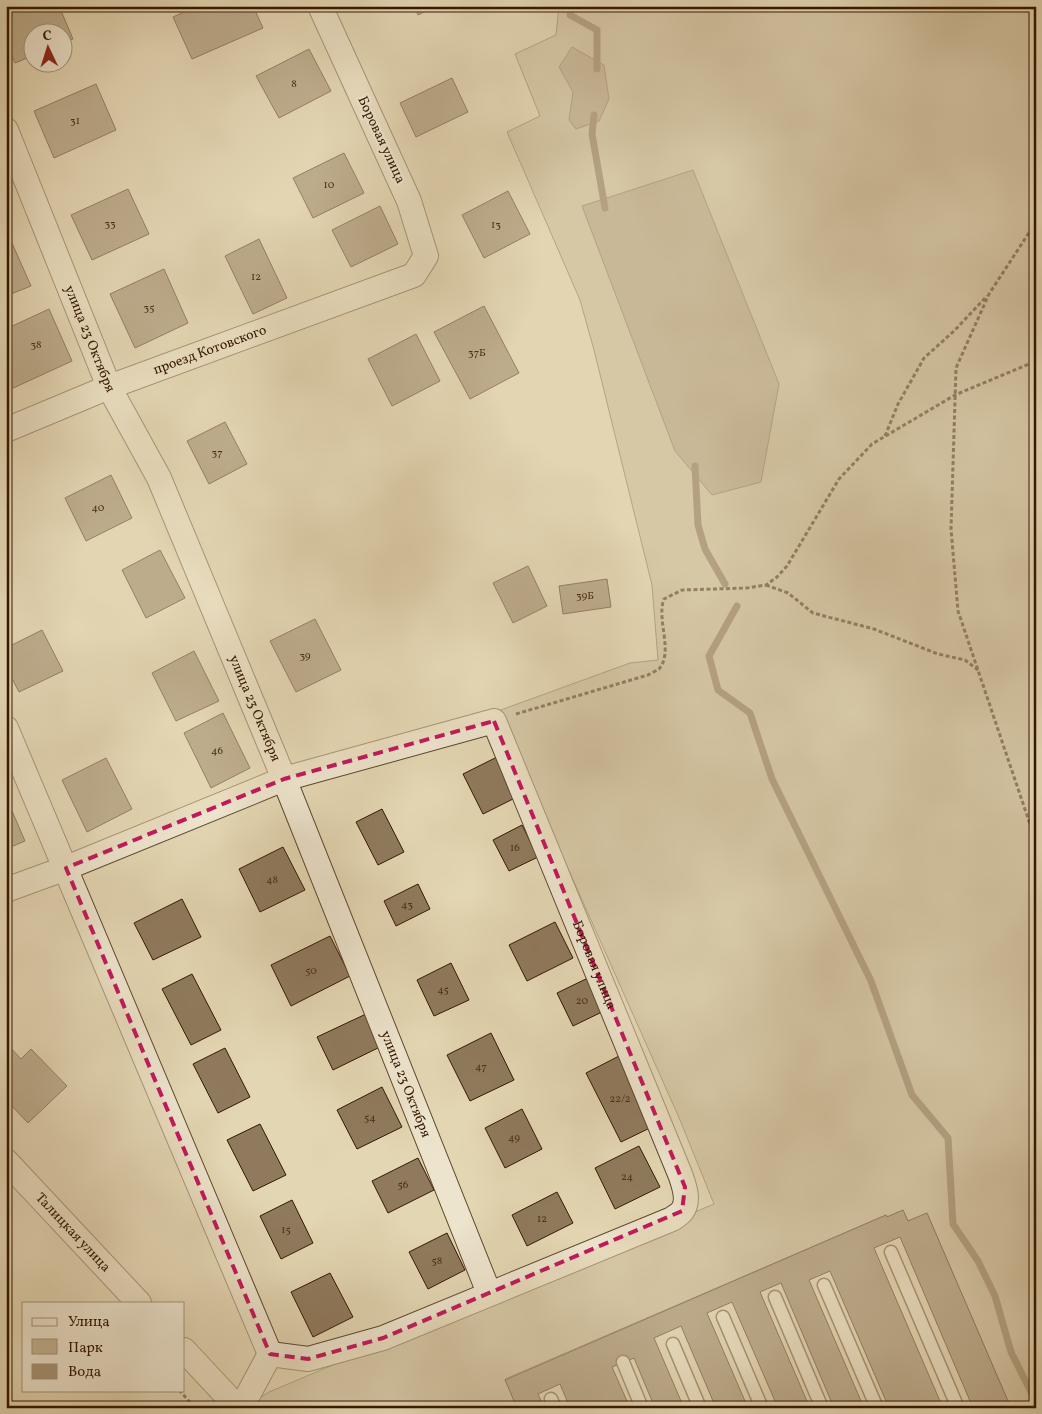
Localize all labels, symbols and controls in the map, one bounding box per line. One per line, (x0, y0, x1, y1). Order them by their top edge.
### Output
north arrow (22, 22, 72, 72)
text: С (42, 27, 52, 46)
house number: 8 (291, 77, 297, 92)
street label: Боровая улица (352, 93, 410, 187)
house number: 31 (70, 114, 80, 129)
house number: 10 (324, 178, 335, 193)
house number: 33 (104, 217, 116, 232)
house number: 13 (491, 218, 501, 233)
house number: 12 (251, 270, 261, 285)
street label: улица 23 Октября (60, 283, 120, 396)
house number: 35 (144, 301, 154, 316)
street label: проезд Котовского (150, 320, 269, 379)
house number: 38 (30, 338, 42, 353)
house number: 37Б (468, 346, 486, 361)
house number: 37 (212, 446, 222, 461)
house number: 40 (92, 501, 105, 516)
house number: 39Б (576, 589, 594, 604)
house number: 39 (299, 649, 311, 664)
street label: улица 23 Октября (224, 652, 285, 764)
house number: 46 (211, 744, 223, 759)
house number: 16 (510, 841, 520, 856)
house number: 48 (266, 873, 278, 888)
house number: 43 (401, 898, 413, 913)
street label: Боровая улица (567, 918, 621, 1012)
house number: 50 (305, 964, 317, 979)
house number: 45 (437, 983, 449, 998)
house number: 20 (576, 994, 589, 1009)
street label: улица 23 Октября (376, 1028, 436, 1140)
house number: 47 (475, 1060, 487, 1075)
house number: 22/2 (609, 1092, 631, 1107)
house number: 54 (364, 1111, 376, 1126)
house number: 49 (508, 1131, 520, 1146)
house number: 24 (621, 1170, 633, 1185)
house number: 56 (398, 1178, 409, 1193)
street label: Талицкая улица (31, 1189, 115, 1276)
house number: 12 (537, 1212, 547, 1227)
house number: 15 (281, 1223, 291, 1238)
house number: 58 (432, 1254, 443, 1269)
legend (22, 1302, 185, 1392)
text: Улица (68, 1312, 110, 1333)
text: Парк (68, 1338, 103, 1359)
text: Вода (68, 1362, 101, 1383)

